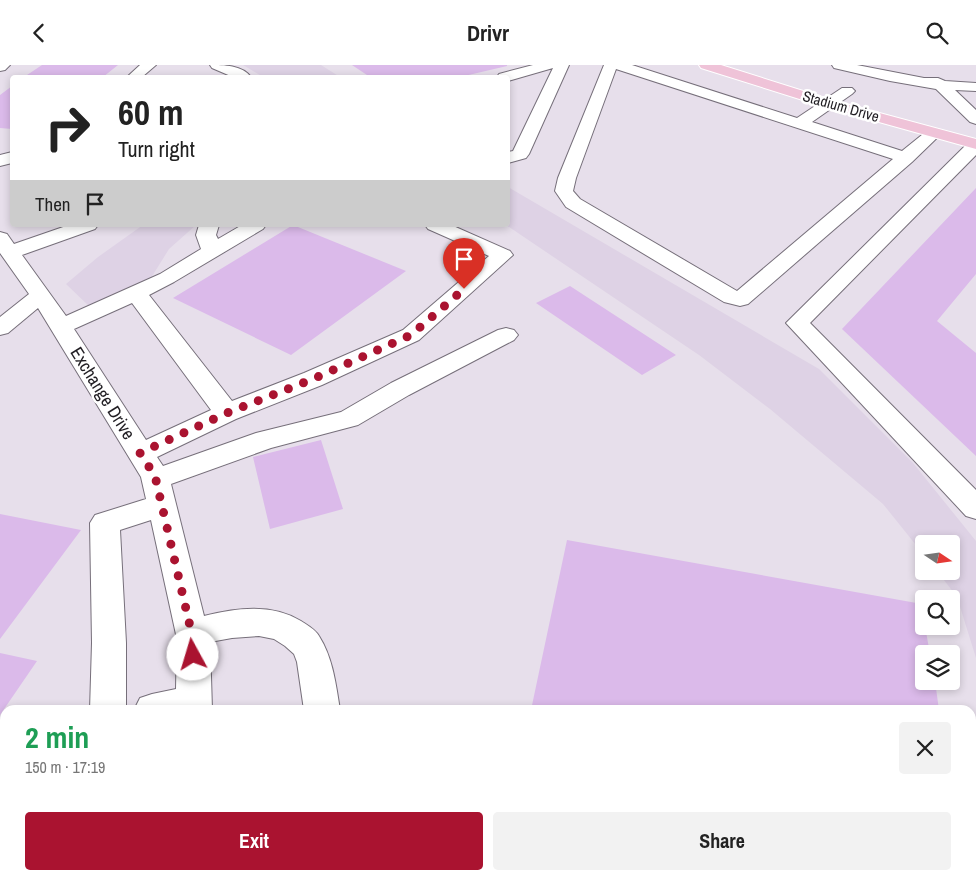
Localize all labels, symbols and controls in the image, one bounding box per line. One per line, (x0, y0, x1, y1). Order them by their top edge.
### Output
text: Drivr (467, 18, 509, 48)
icon: back (25, 19, 53, 47)
icon: search (923, 19, 951, 47)
street label: Stadium Drive (800, 85, 882, 127)
text: 60 m (118, 89, 183, 136)
icon: right (35, 95, 100, 160)
text: Turn right (118, 134, 195, 164)
icon: arrive (81, 190, 109, 218)
text: Then (35, 191, 71, 217)
pin (443, 238, 485, 289)
icon: arrive (450, 245, 478, 273)
street label: Exchange Drive (65, 342, 141, 444)
north arrow (915, 535, 960, 580)
map controls (915, 535, 960, 690)
button: search (915, 590, 960, 635)
position arrow (166, 628, 218, 680)
button: layers (915, 645, 960, 690)
text: 2 min (25, 717, 89, 757)
button: close (899, 722, 951, 774)
text: 150 m · 17:19 (25, 756, 105, 778)
button: Exit (25, 812, 483, 870)
button: Share (493, 812, 951, 870)

